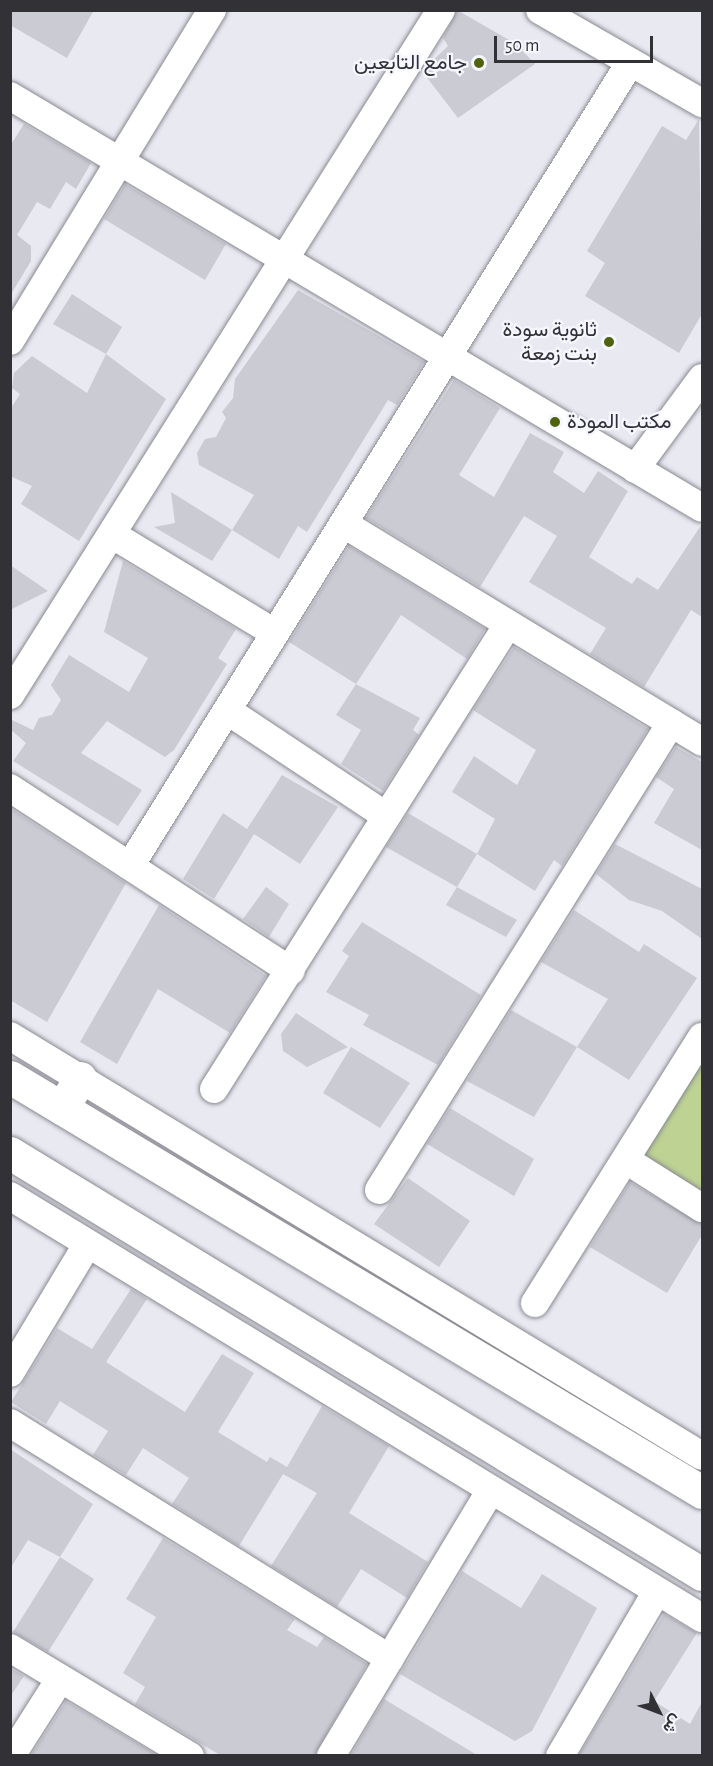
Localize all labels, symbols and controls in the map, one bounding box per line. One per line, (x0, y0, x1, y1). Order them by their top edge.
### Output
scale bar (497, 24, 656, 62)
text: 50 m (505, 37, 539, 55)
place label: جامع التابعين (354, 50, 467, 76)
marker: جامع التابعين (472, 56, 486, 70)
place label: ثانوية سودة بنت زمعة (503, 317, 597, 367)
marker: ثانوية سودة بنت زمعة (602, 335, 616, 349)
place label: مكتب المودة (567, 409, 672, 435)
marker: مكتب المودة (548, 415, 562, 429)
north arrow (629, 1682, 689, 1742)
text: ش (660, 1712, 685, 1737)

